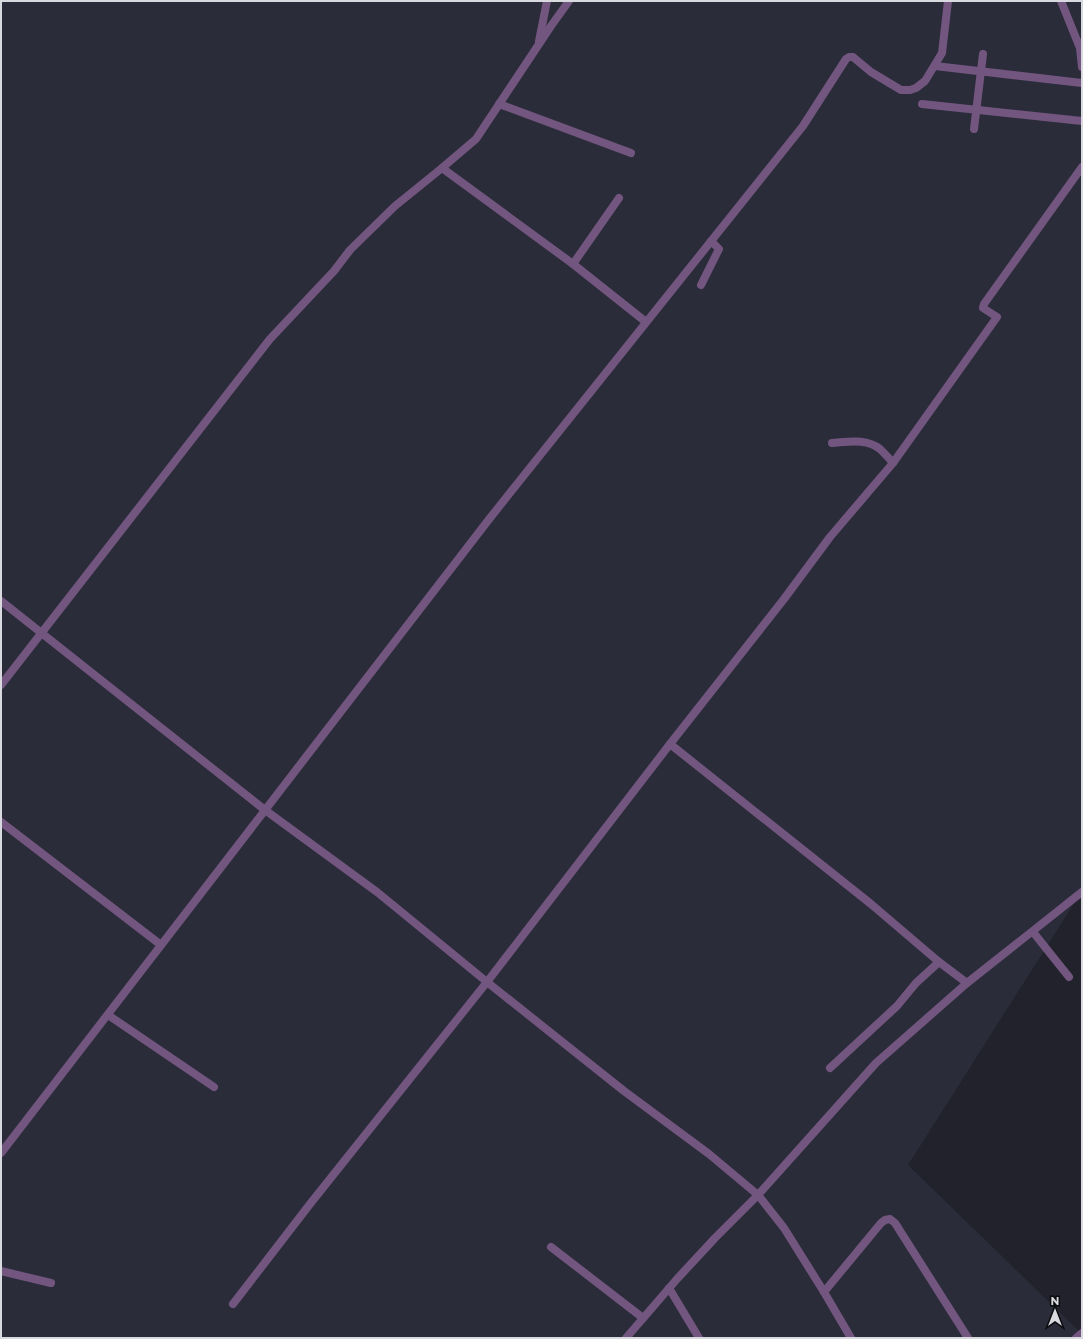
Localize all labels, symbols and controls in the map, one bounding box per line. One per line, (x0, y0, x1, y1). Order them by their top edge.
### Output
north arrow (1035, 1291, 1075, 1331)
text: N (1051, 1294, 1059, 1308)

